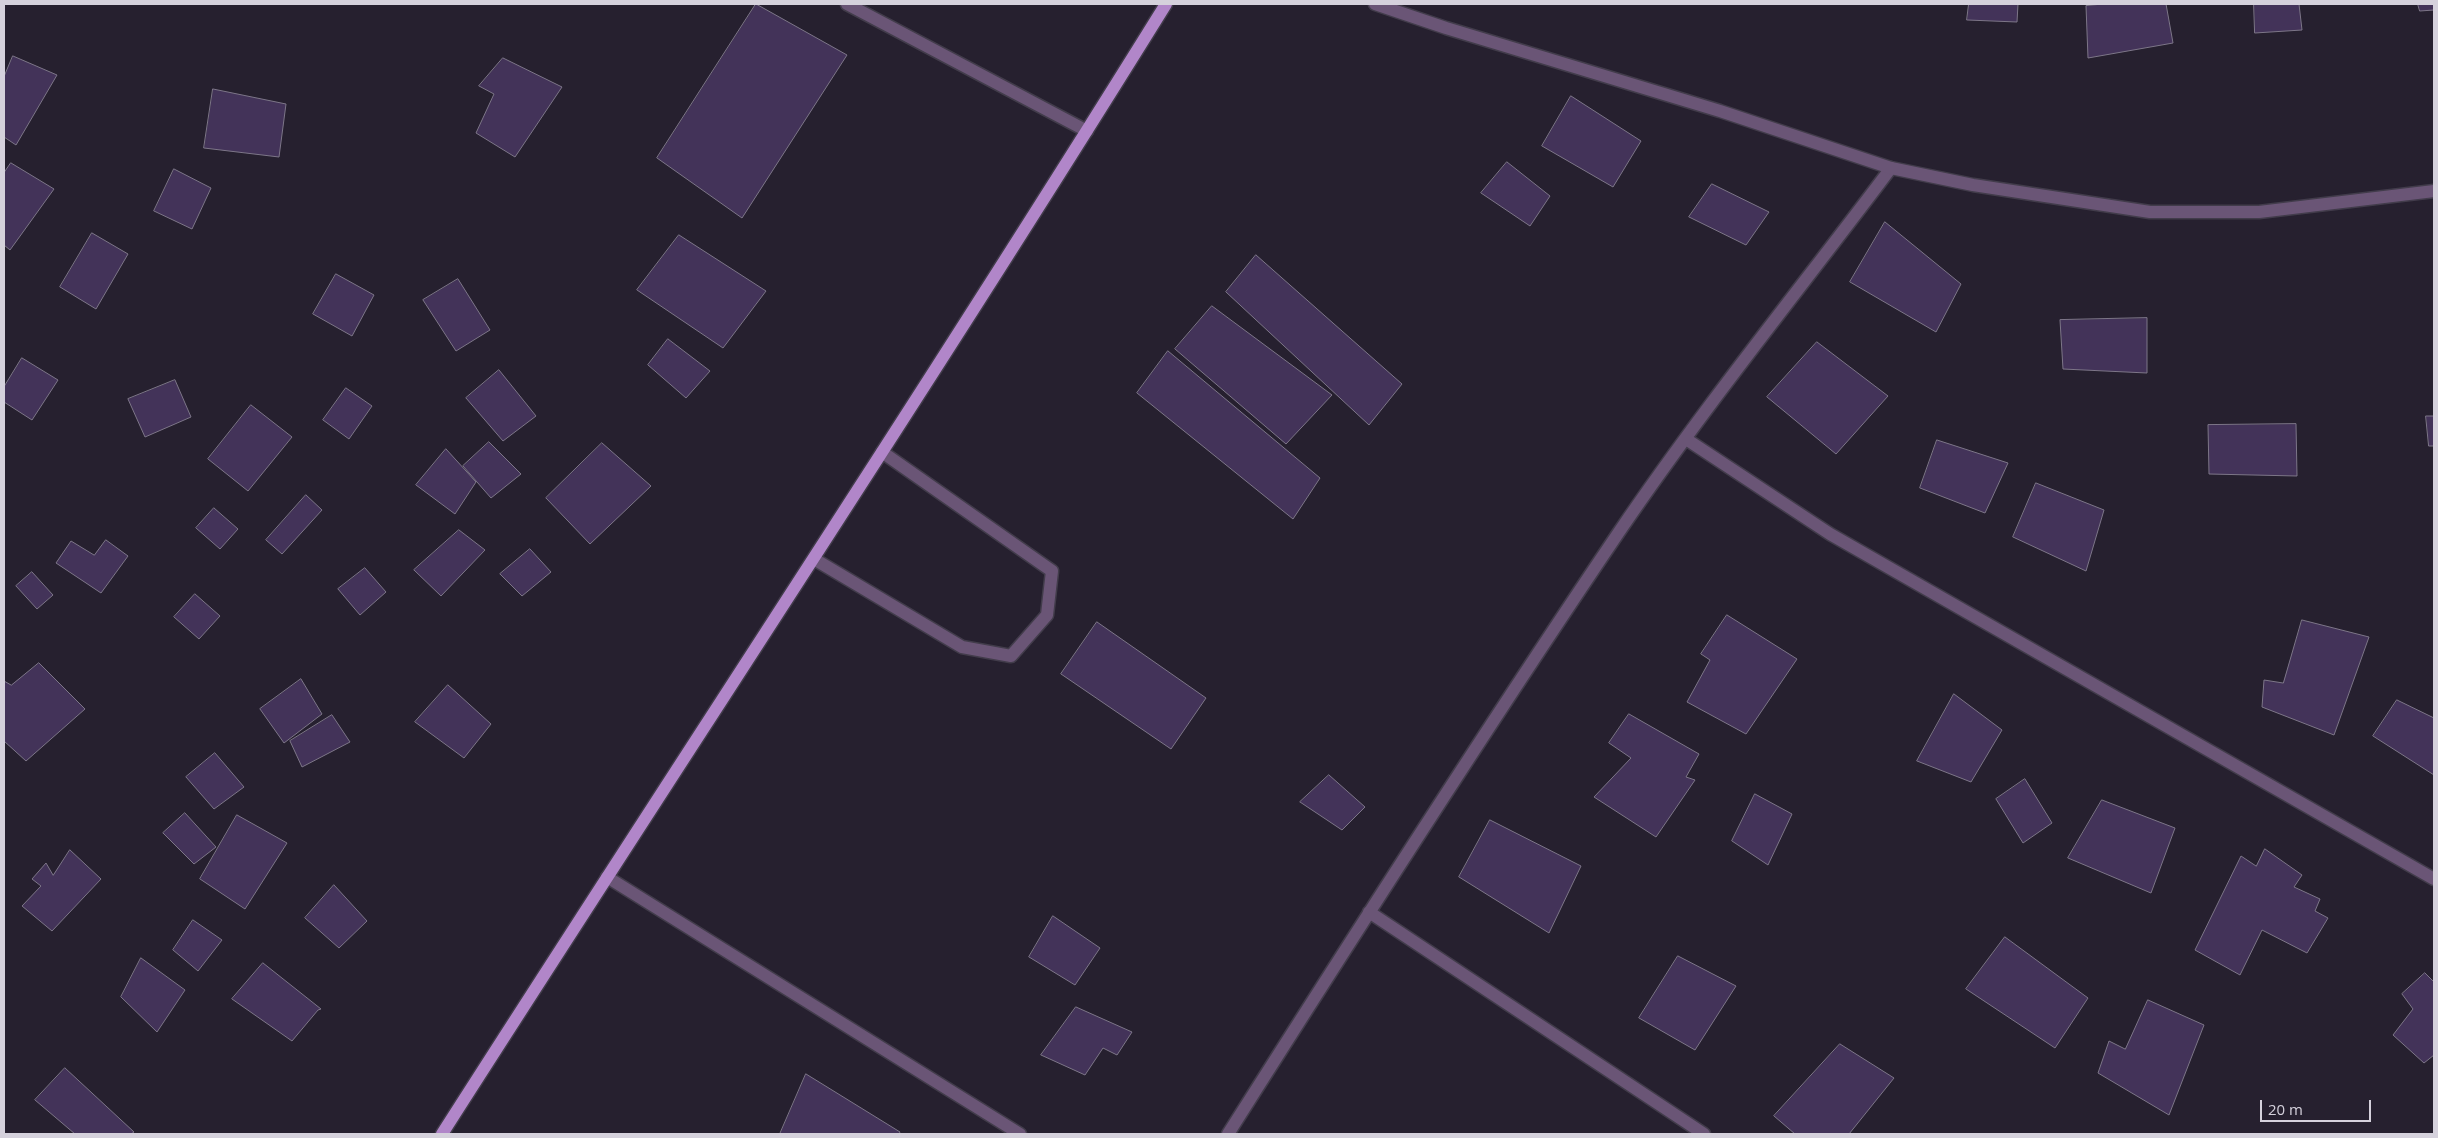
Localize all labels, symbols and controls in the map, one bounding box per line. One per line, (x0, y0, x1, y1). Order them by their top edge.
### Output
scale bar (2263, 1090, 2374, 1122)
text: 20 m (2268, 1099, 2303, 1119)

